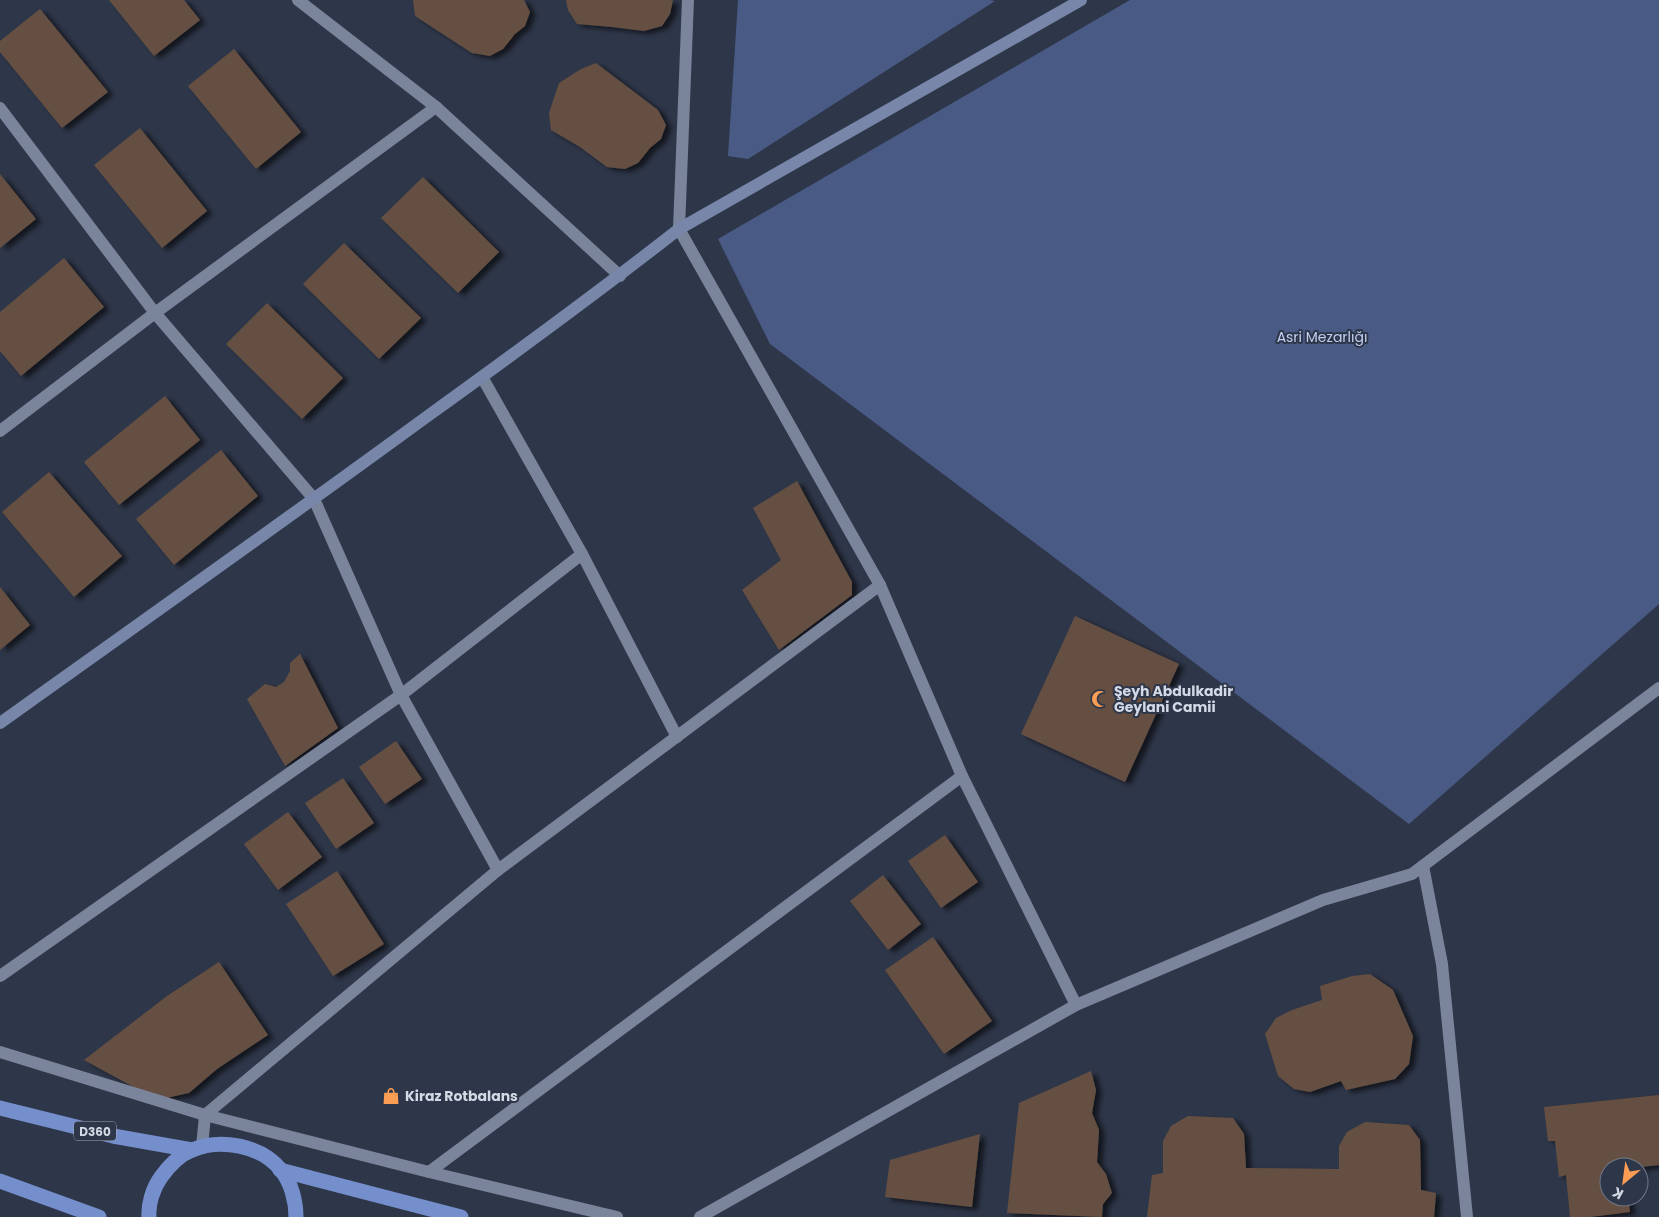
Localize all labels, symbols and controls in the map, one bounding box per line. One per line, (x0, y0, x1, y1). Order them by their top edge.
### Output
park label: Asri Mezarlığı (1277, 327, 1367, 347)
place label: Şeyh Abdulkadir Geylani Camii (1114, 681, 1233, 717)
mosque icon: Şeyh Abdulkadir Geylani Camii (1090, 689, 1110, 709)
shop icon: Kiraz Rotbalans (381, 1086, 401, 1106)
place label: Kiraz Rotbalans (405, 1086, 518, 1106)
road number: D360 (74, 1122, 116, 1140)
north arrow (1599, 1157, 1649, 1207)
text: K (1608, 1182, 1627, 1204)

